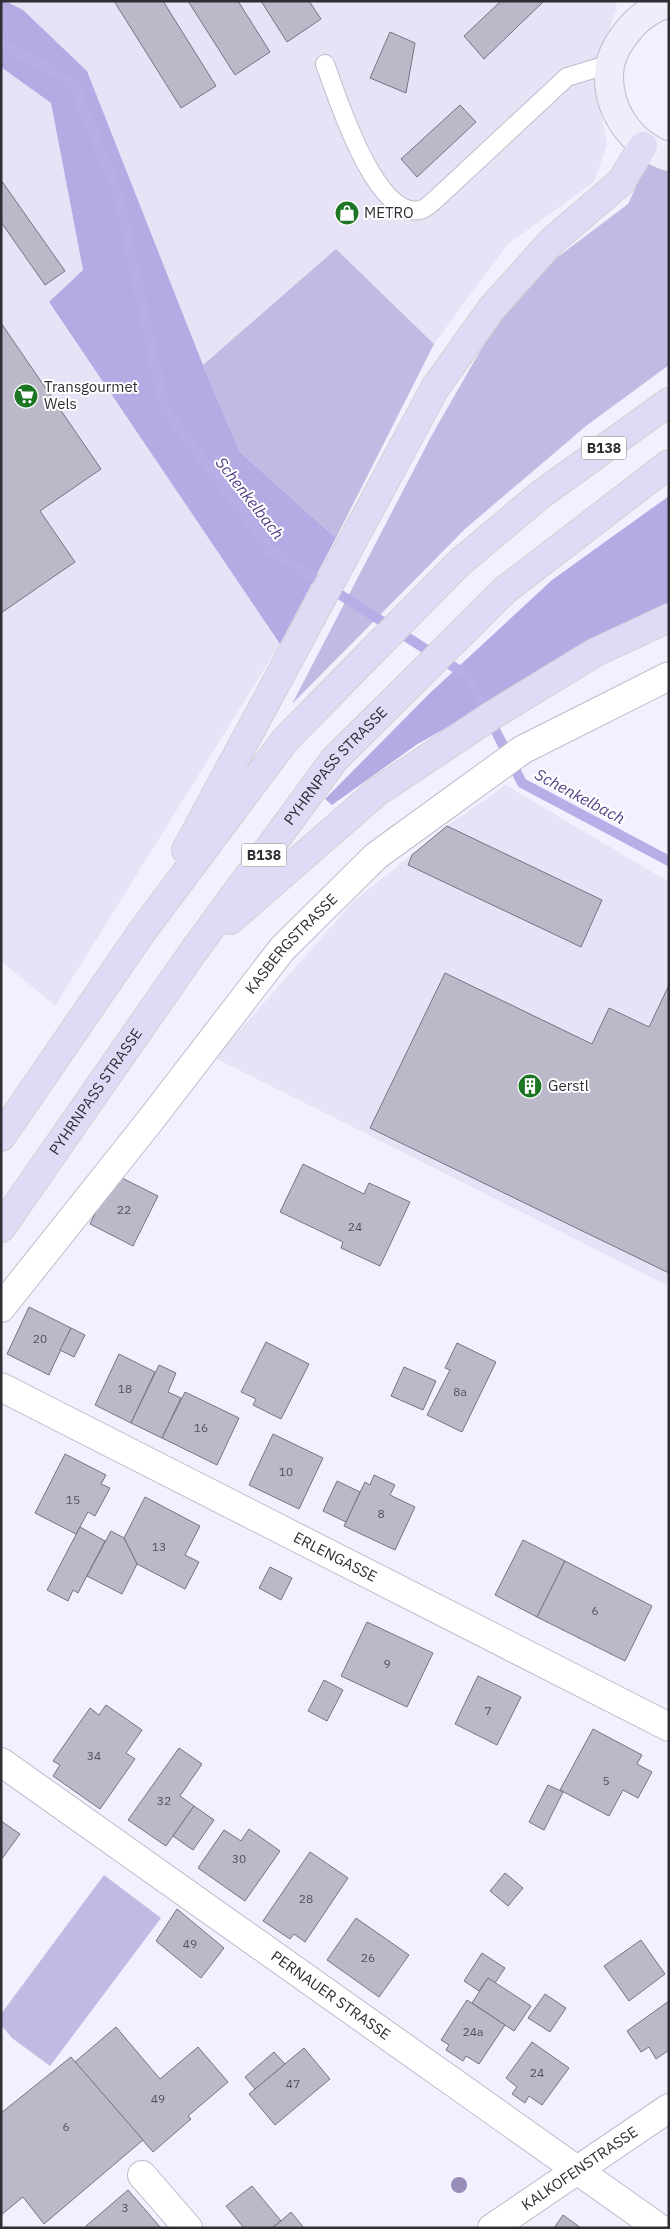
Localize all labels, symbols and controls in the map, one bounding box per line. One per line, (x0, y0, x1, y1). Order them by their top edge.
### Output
shop icon: METRO (334, 200, 360, 226)
place label: METRO (364, 203, 414, 222)
place label: Transgourmet Wels (44, 377, 138, 413)
supermarket icon: Transgourmet Wels (13, 383, 39, 409)
road number: B138 (582, 436, 626, 459)
water label: Schenkelbach (212, 453, 288, 543)
street label: PYHRNPASS STRASSE (279, 702, 391, 829)
water label: Schenkelbach (532, 764, 628, 828)
road number: B138 (242, 844, 286, 866)
street label: KASBERGSTRASSE (241, 890, 341, 998)
street label: PYHRNPASS STRASSE (45, 1024, 146, 1158)
building icon: Gerstl (517, 1073, 543, 1099)
place label: Gerstl (548, 1076, 589, 1095)
house number: 22 (117, 1202, 131, 1217)
house number: 24 (348, 1219, 362, 1234)
house number: 20 (33, 1331, 47, 1346)
house number: 18 (118, 1381, 132, 1396)
house number: 8a (453, 1384, 467, 1399)
house number: 16 (194, 1420, 208, 1435)
house number: 10 (279, 1464, 293, 1479)
house number: 15 (66, 1492, 80, 1507)
house number: 8 (377, 1506, 385, 1521)
street label: ERLENGASSE (290, 1527, 380, 1586)
house number: 13 (152, 1539, 166, 1554)
house number: 6 (591, 1603, 599, 1618)
house number: 9 (383, 1656, 391, 1671)
house number: 7 (484, 1703, 492, 1718)
house number: 34 (87, 1748, 101, 1763)
house number: 5 (602, 1773, 610, 1788)
house number: 32 (157, 1793, 171, 1808)
house number: 30 (232, 1851, 246, 1866)
house number: 28 (299, 1891, 313, 1906)
house number: 49 (183, 1936, 197, 1951)
street label: PERNAUER STRASSE (268, 1946, 394, 2044)
house number: 26 (361, 1950, 375, 1965)
house number: 24a (463, 2024, 484, 2039)
house number: 24 (530, 2065, 544, 2080)
house number: 47 (286, 2076, 300, 2091)
house number: 49 (151, 2091, 165, 2106)
house number: 6 (62, 2119, 70, 2134)
street label: KALKOFENSTRASSE (518, 2122, 641, 2214)
house number: 3 (121, 2200, 129, 2215)

